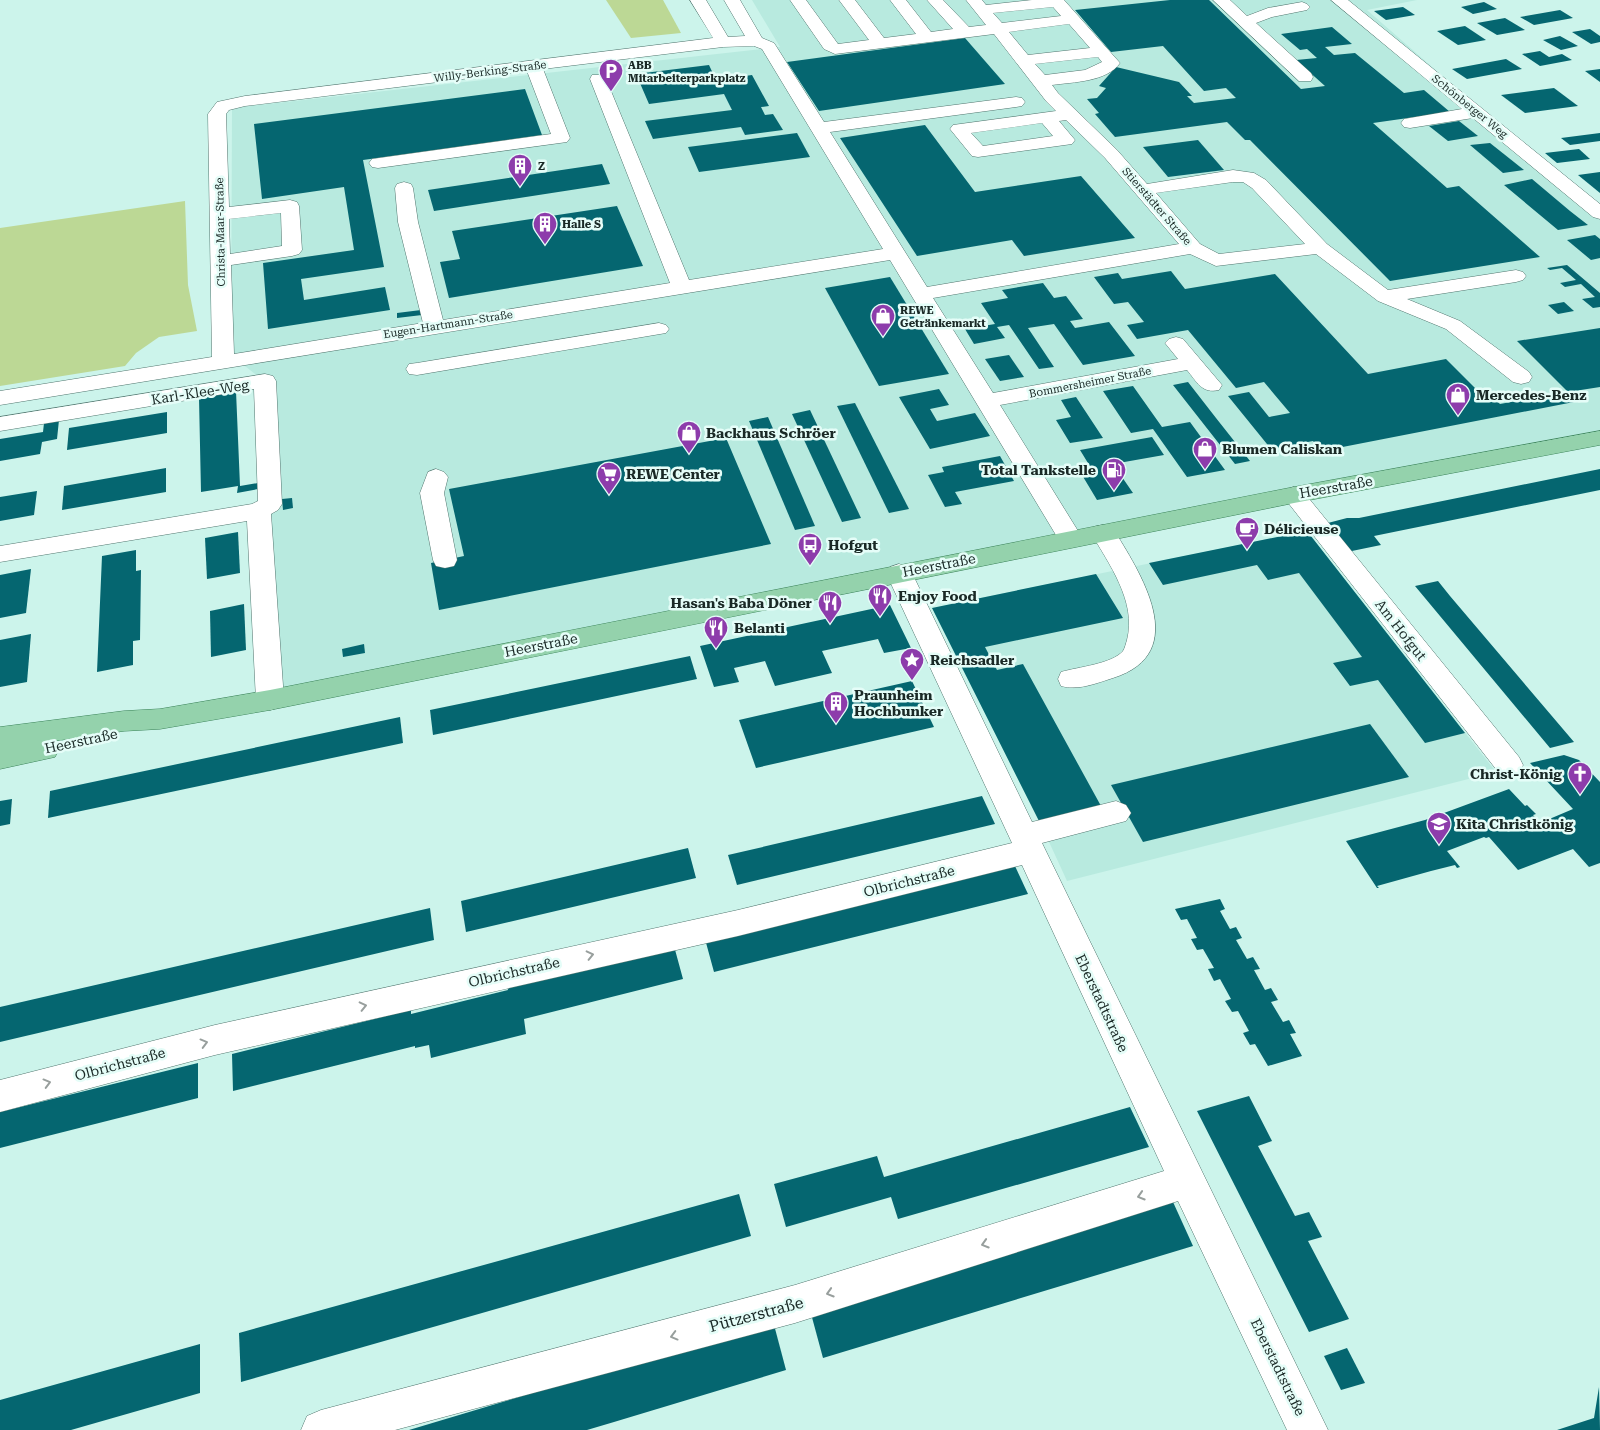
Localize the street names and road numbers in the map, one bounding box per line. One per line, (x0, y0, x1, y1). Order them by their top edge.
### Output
street label: Willy-Berking-Straße (433, 58, 547, 85)
street label: Schönberger Weg (1429, 72, 1511, 141)
street label: Stierstädter Straße (1119, 165, 1194, 248)
street label: Christa-Maar-Straße (213, 177, 228, 287)
street label: Eugen-Hartmann-Straße (382, 308, 514, 341)
street label: Bommersheimer Straße (1028, 364, 1152, 401)
street label: Karl-Klee-Weg (150, 376, 250, 408)
street label: Heerstraße (1298, 473, 1374, 501)
street label: Heerstraße (901, 550, 977, 580)
street label: Am Hofgut (1372, 596, 1430, 664)
street label: Heerstraße (503, 630, 579, 660)
street label: Heerstraße (43, 725, 119, 757)
street label: Olbrichstraße (862, 862, 956, 900)
street label: Eberstadtstraße (1072, 951, 1132, 1055)
street label: Olbrichstraße (467, 954, 561, 990)
street label: Olbrichstraße (73, 1044, 167, 1084)
street label: Pützerstraße (707, 1293, 806, 1336)
street label: Eberstadtstraße (1247, 1316, 1309, 1419)

